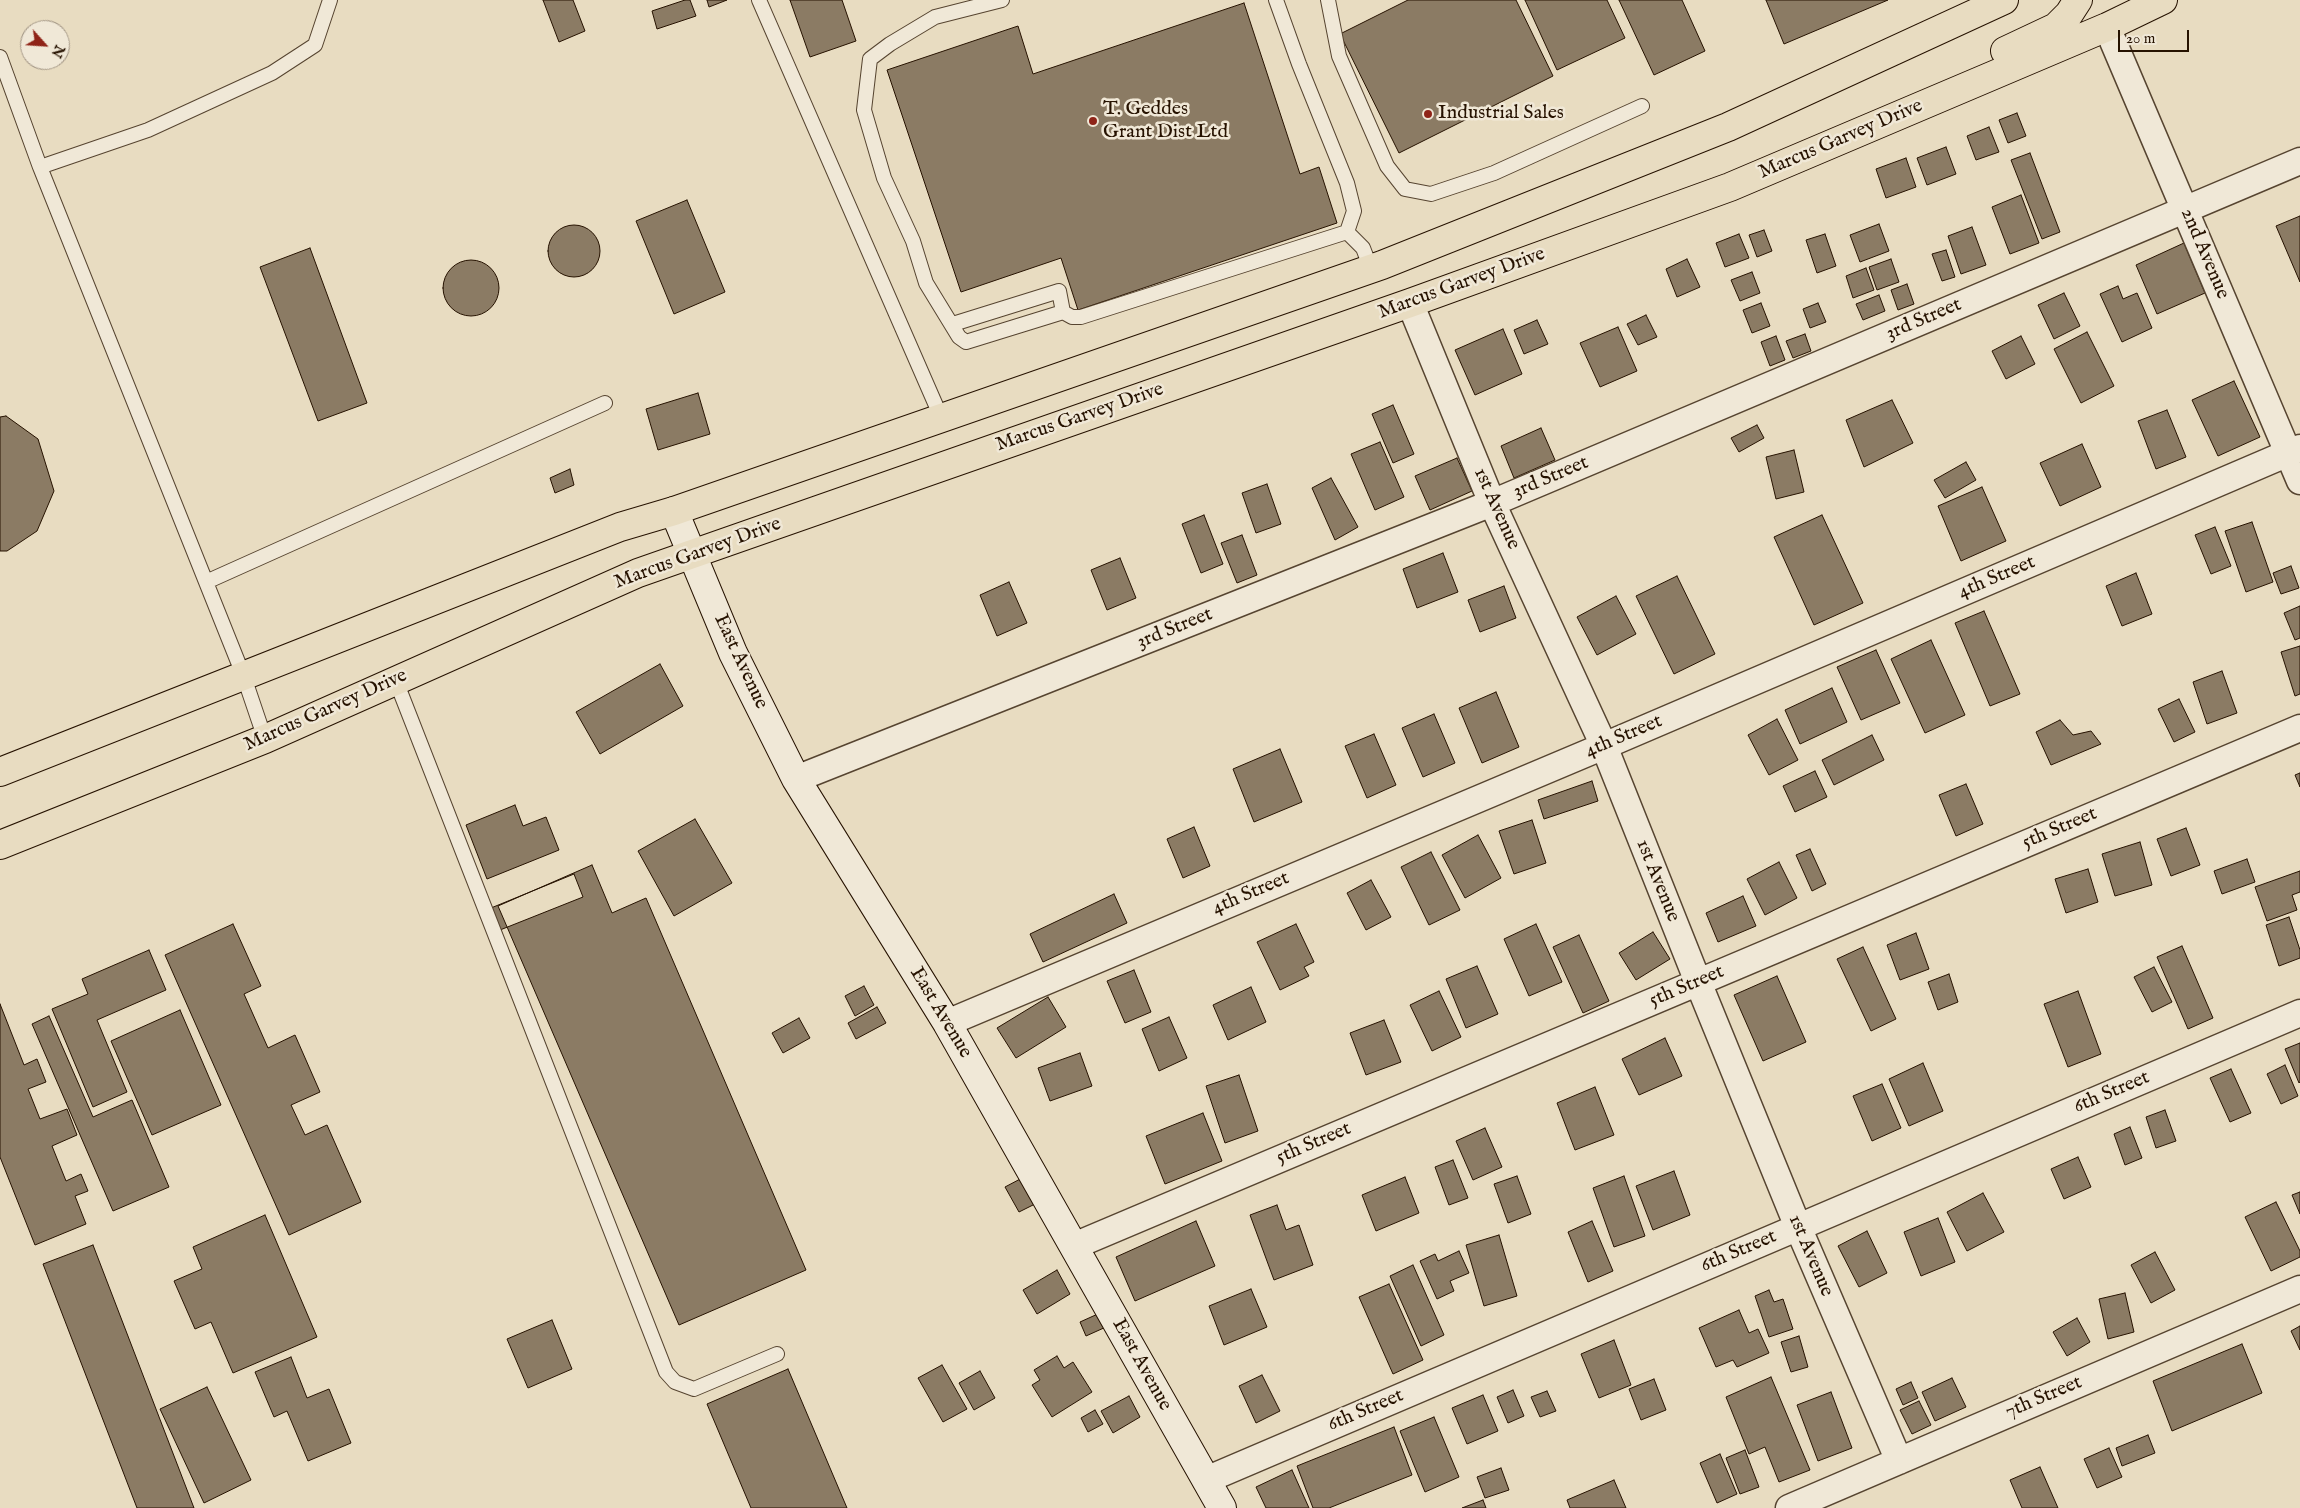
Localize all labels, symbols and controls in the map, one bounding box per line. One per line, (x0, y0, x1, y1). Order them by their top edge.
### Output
north arrow (20, 20, 70, 70)
scale bar (2120, 20, 2191, 52)
text: 20 m (2126, 29, 2155, 48)
text: N (47, 42, 68, 61)
street label: Marcus Garvey Drive (1755, 95, 1927, 185)
place label: T. Geddes Grant Dist Ltd (1103, 98, 1228, 145)
place label: Industrial Sales (1438, 102, 1564, 126)
marker: Industrial Sales (1422, 108, 1434, 120)
marker: T. Geddes Grant Dist Ltd (1087, 115, 1099, 127)
street label: 2nd Avenue (2174, 205, 2234, 303)
street label: Marcus Garvey Drive (1375, 243, 1549, 325)
street label: 3rd Street (1883, 293, 1965, 347)
street label: Marcus Garvey Drive (993, 378, 1167, 458)
street label: 3rd Street (1510, 451, 1592, 505)
street label: 1st Avenue (1467, 464, 1525, 554)
street label: Marcus Garvey Drive (611, 513, 785, 595)
street label: 4th Street (1955, 551, 2039, 605)
street label: 3rd Street (1134, 603, 1216, 655)
street label: East Avenue (708, 611, 772, 713)
street label: Marcus Garvey Drive (241, 664, 411, 758)
street label: 4th Street (1582, 710, 1666, 764)
street label: 5th Street (2019, 803, 2101, 855)
street label: 1st Avenue (1630, 836, 1684, 926)
street label: 4th Street (1209, 867, 1293, 921)
street label: 5th Street (1646, 961, 1728, 1013)
street label: East Avenue (903, 963, 977, 1063)
street label: 6th Street (2070, 1066, 2154, 1120)
street label: 5th Street (1273, 1118, 1355, 1170)
street label: 1st Avenue (1782, 1211, 1838, 1301)
street label: 6th Street (1697, 1225, 1781, 1279)
street label: East Avenue (1106, 1315, 1176, 1415)
street label: 7th Street (2002, 1371, 2086, 1425)
street label: 6th Street (1324, 1384, 1408, 1438)

